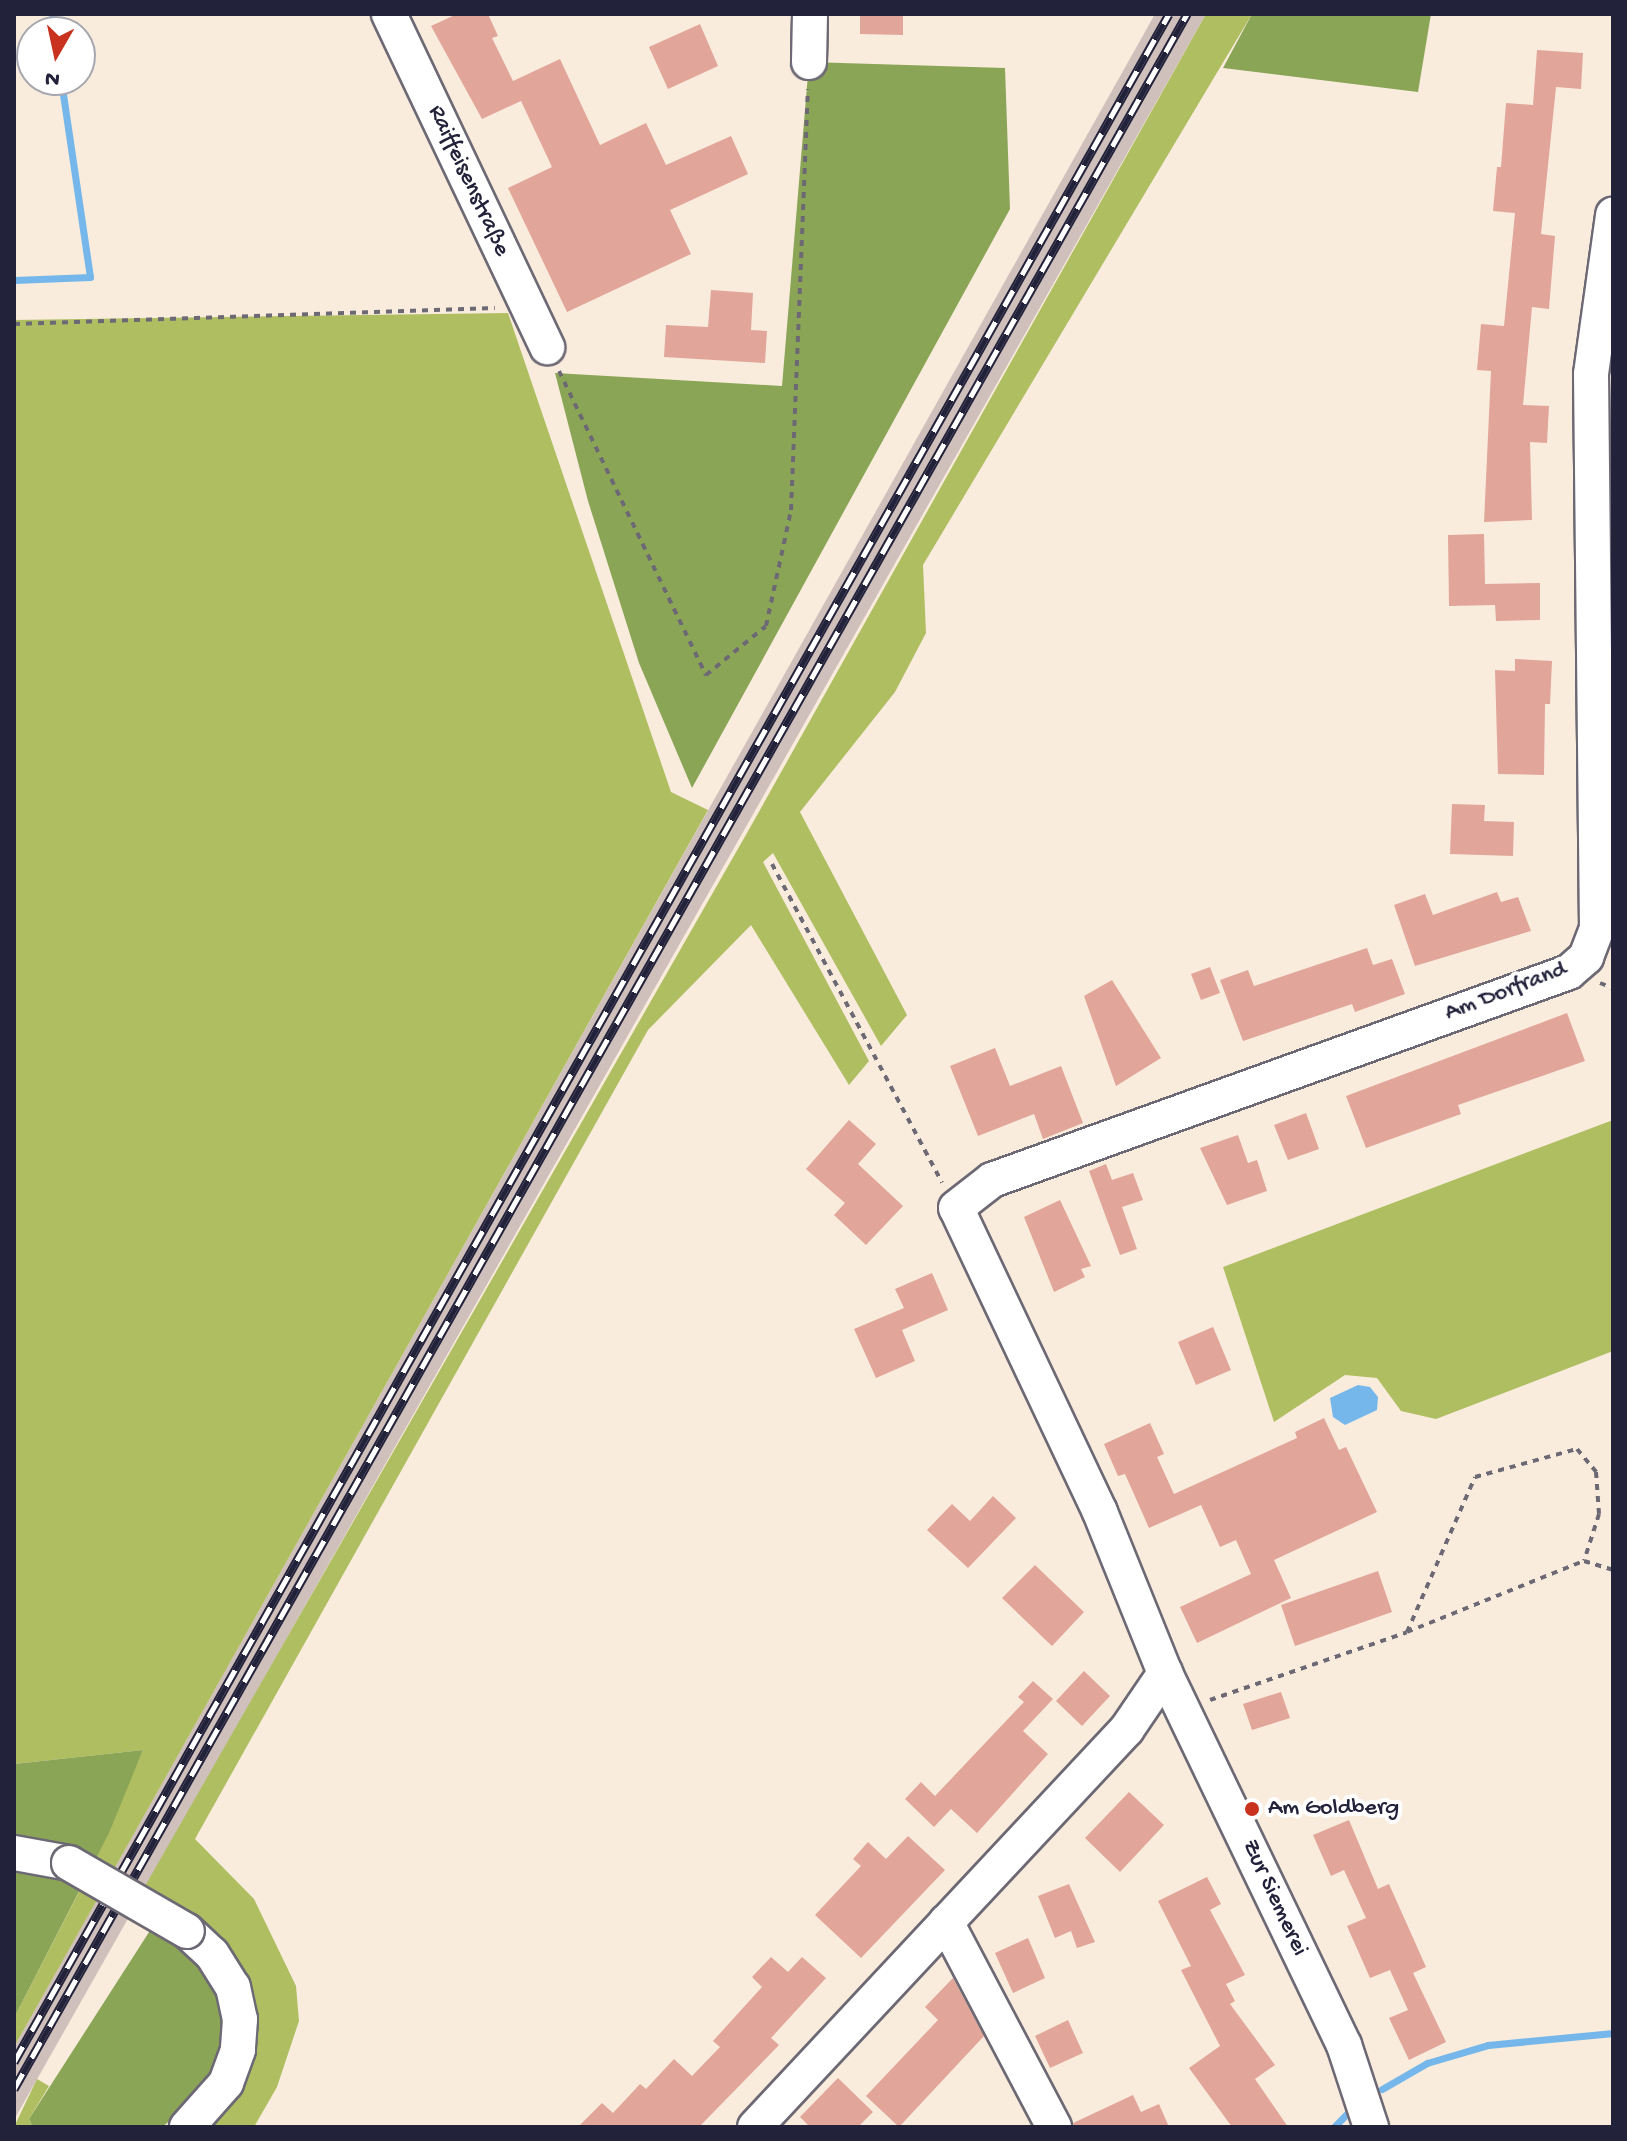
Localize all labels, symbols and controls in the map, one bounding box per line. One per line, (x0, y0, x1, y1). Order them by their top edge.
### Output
north arrow (16, 16, 96, 96)
text: N (43, 64, 62, 92)
street label: Raiffeisenstraße (420, 101, 516, 261)
street label: Am Dorfrand (1441, 956, 1571, 1028)
place label: Am Goldberg (1268, 1795, 1399, 1823)
marker: Am Goldberg (1243, 1800, 1261, 1818)
street label: Zur Siemerei (1234, 1835, 1314, 1961)

